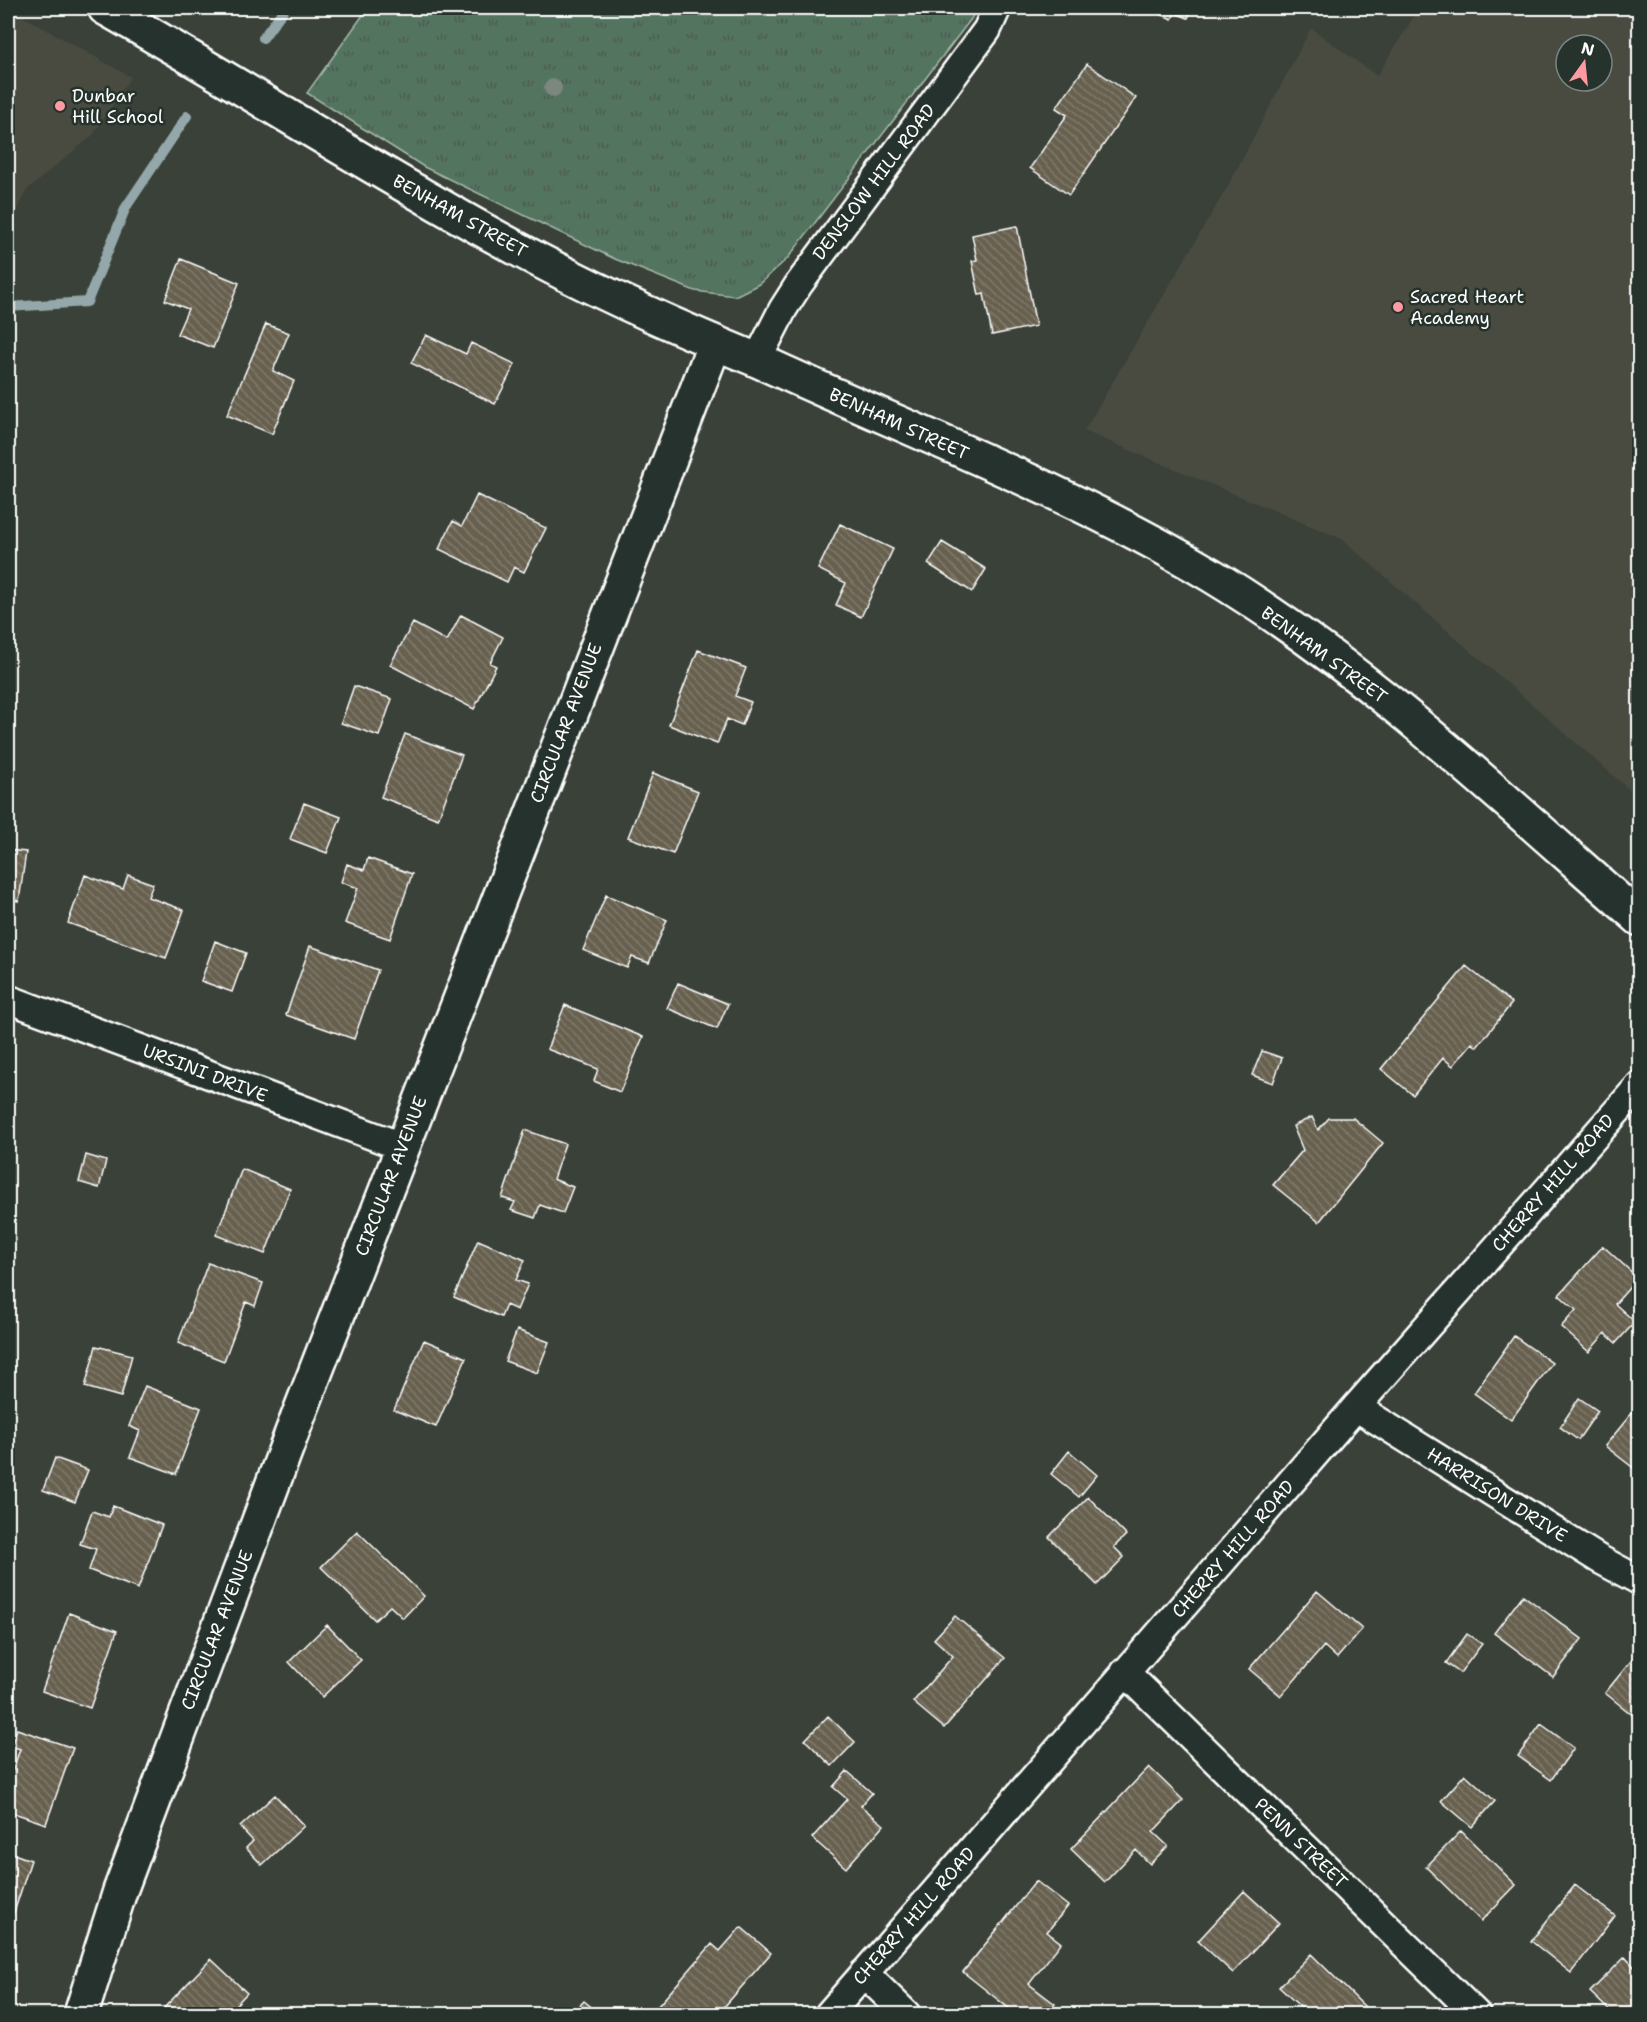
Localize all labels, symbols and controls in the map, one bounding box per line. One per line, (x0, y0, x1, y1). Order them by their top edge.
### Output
north arrow (1554, 33, 1614, 93)
text: N (1579, 37, 1597, 61)
place label: Dunbar Hill School (72, 84, 164, 129)
marker: Dunbar Hill School (53, 99, 67, 113)
street label: DENSLOW HILL ROAD (807, 99, 941, 265)
street label: BENHAM STREET (388, 169, 532, 263)
place label: Sacred Heart Academy (1410, 285, 1524, 330)
marker: Sacred Heart Academy (1391, 300, 1405, 314)
street label: BENHAM STREET (825, 382, 973, 466)
street label: BENHAM STREET (1256, 601, 1392, 709)
street label: CIRCULAR AVENUE (524, 639, 608, 807)
street label: URSINI DRIVE (139, 1038, 271, 1108)
street label: CIRCULAR AVENUE (349, 1092, 433, 1260)
street label: CHERRY HILL ROAD (1487, 1109, 1620, 1257)
street label: HARRISON DRIVE (1422, 1442, 1572, 1548)
street label: CHERRY HILL ROAD (1167, 1475, 1300, 1623)
street label: CIRCULAR AVENUE (175, 1546, 259, 1714)
street label: PENN STREET (1249, 1792, 1353, 1894)
street label: CHERRY HILL ROAD (848, 1842, 981, 1990)

